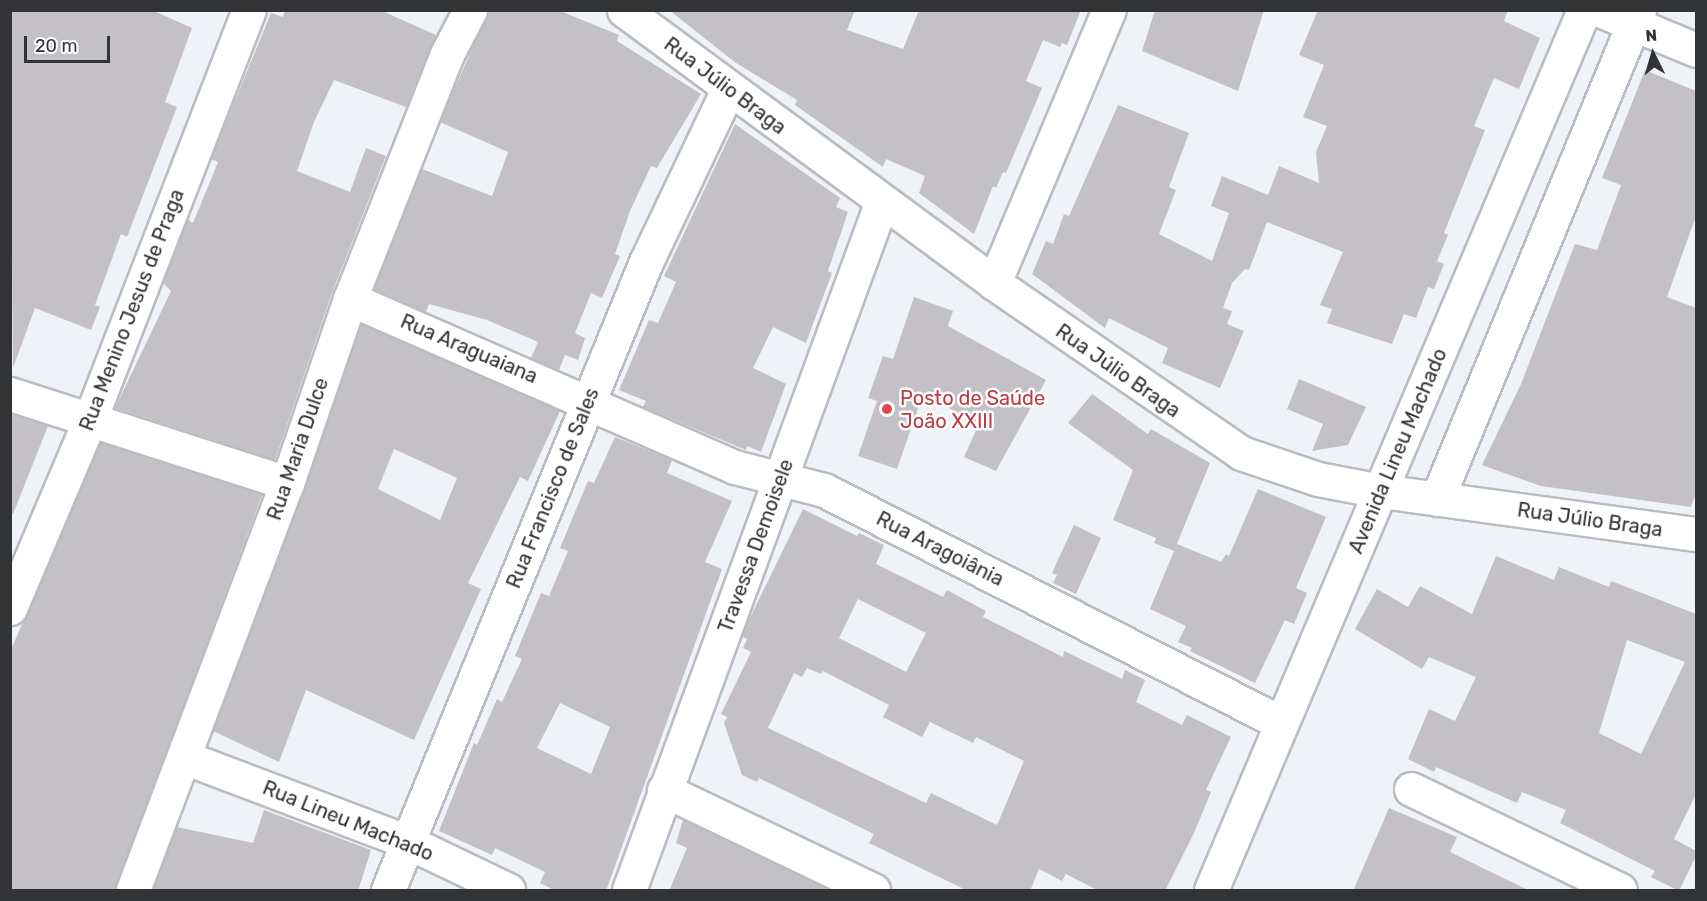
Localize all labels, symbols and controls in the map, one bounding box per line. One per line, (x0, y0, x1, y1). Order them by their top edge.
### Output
scale bar (27, 24, 112, 62)
north arrow (1623, 24, 1683, 84)
text: N (1645, 26, 1658, 46)
street label: Rua Júlio Braga (659, 32, 791, 140)
text: 20 m (35, 35, 77, 57)
street label: Rua Menino Jesus de Praga (75, 186, 189, 434)
street label: Rua Araguaiana (397, 309, 541, 389)
street label: Rua Júlio Braga (1051, 319, 1185, 423)
street label: Avenida Lineu Machado (1344, 345, 1452, 557)
street label: Rua Maria Dulce (262, 375, 334, 523)
street label: Rua Francisco de Sales (502, 384, 604, 592)
place label: Posto de Saúde João XXIII (900, 386, 1045, 433)
marker: Posto de Saúde João XXIII (878, 400, 896, 418)
street label: Travessa Demoisele (713, 456, 799, 636)
street label: Rua Júlio Braga (1516, 498, 1664, 542)
street label: Rua Aragoiânia (872, 506, 1008, 592)
street label: Rua Lineu Machado (259, 776, 437, 866)

